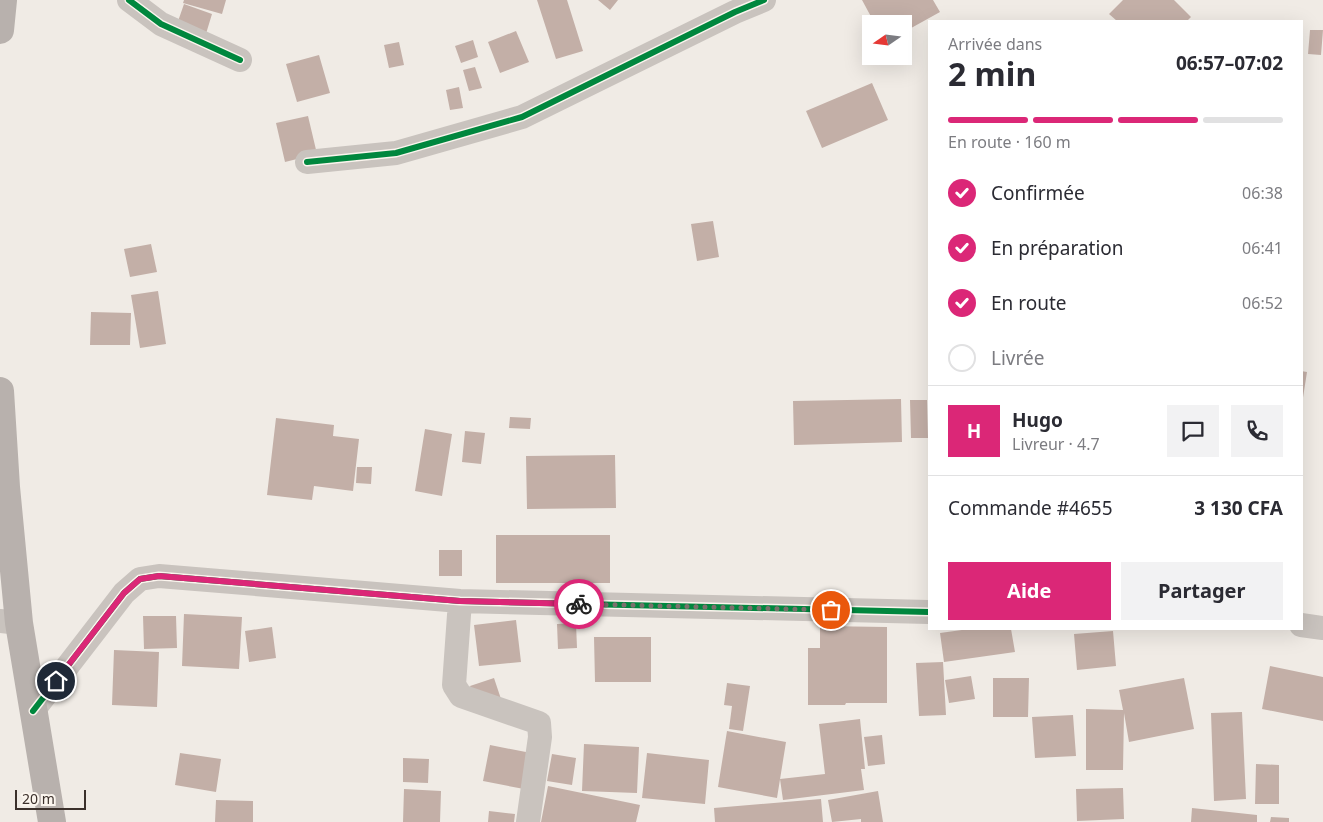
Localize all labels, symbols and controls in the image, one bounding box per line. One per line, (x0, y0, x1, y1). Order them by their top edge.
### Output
north arrow (862, 15, 912, 65)
map controls (862, 15, 912, 65)
text: Arrivée dans (948, 33, 1042, 55)
text: 06:57–07:02 (1176, 50, 1283, 76)
text: 2 min (948, 52, 1036, 95)
text: En route · 160 m (948, 131, 1071, 153)
icon: check (948, 179, 976, 207)
text: Confirmée (991, 180, 1085, 206)
text: 06:38 (1242, 182, 1283, 204)
icon: check (948, 234, 976, 262)
text: En préparation (991, 235, 1124, 261)
text: 06:41 (1242, 237, 1283, 259)
icon: check (948, 289, 976, 317)
text: En route (991, 290, 1067, 316)
text: 06:52 (1242, 292, 1283, 314)
text: Livrée (991, 345, 1044, 371)
button: chat (1167, 405, 1219, 457)
button: phone (1231, 405, 1283, 457)
text: Hugo (1012, 407, 1063, 433)
text: H (967, 418, 981, 444)
text: Livreur · 4.7 (1012, 433, 1100, 455)
text: Commande #4655 (948, 495, 1113, 521)
text: 3 130 CFA (1194, 495, 1283, 521)
button: Aide (948, 562, 1111, 620)
button: Partager (1121, 562, 1283, 620)
courier (554, 579, 604, 629)
pin (810, 589, 852, 631)
icon: bike (565, 590, 593, 618)
icon: bag (817, 596, 845, 624)
pin (35, 660, 77, 702)
icon: home (42, 667, 70, 695)
scale bar (15, 787, 86, 810)
text: 20 m (22, 789, 55, 808)

